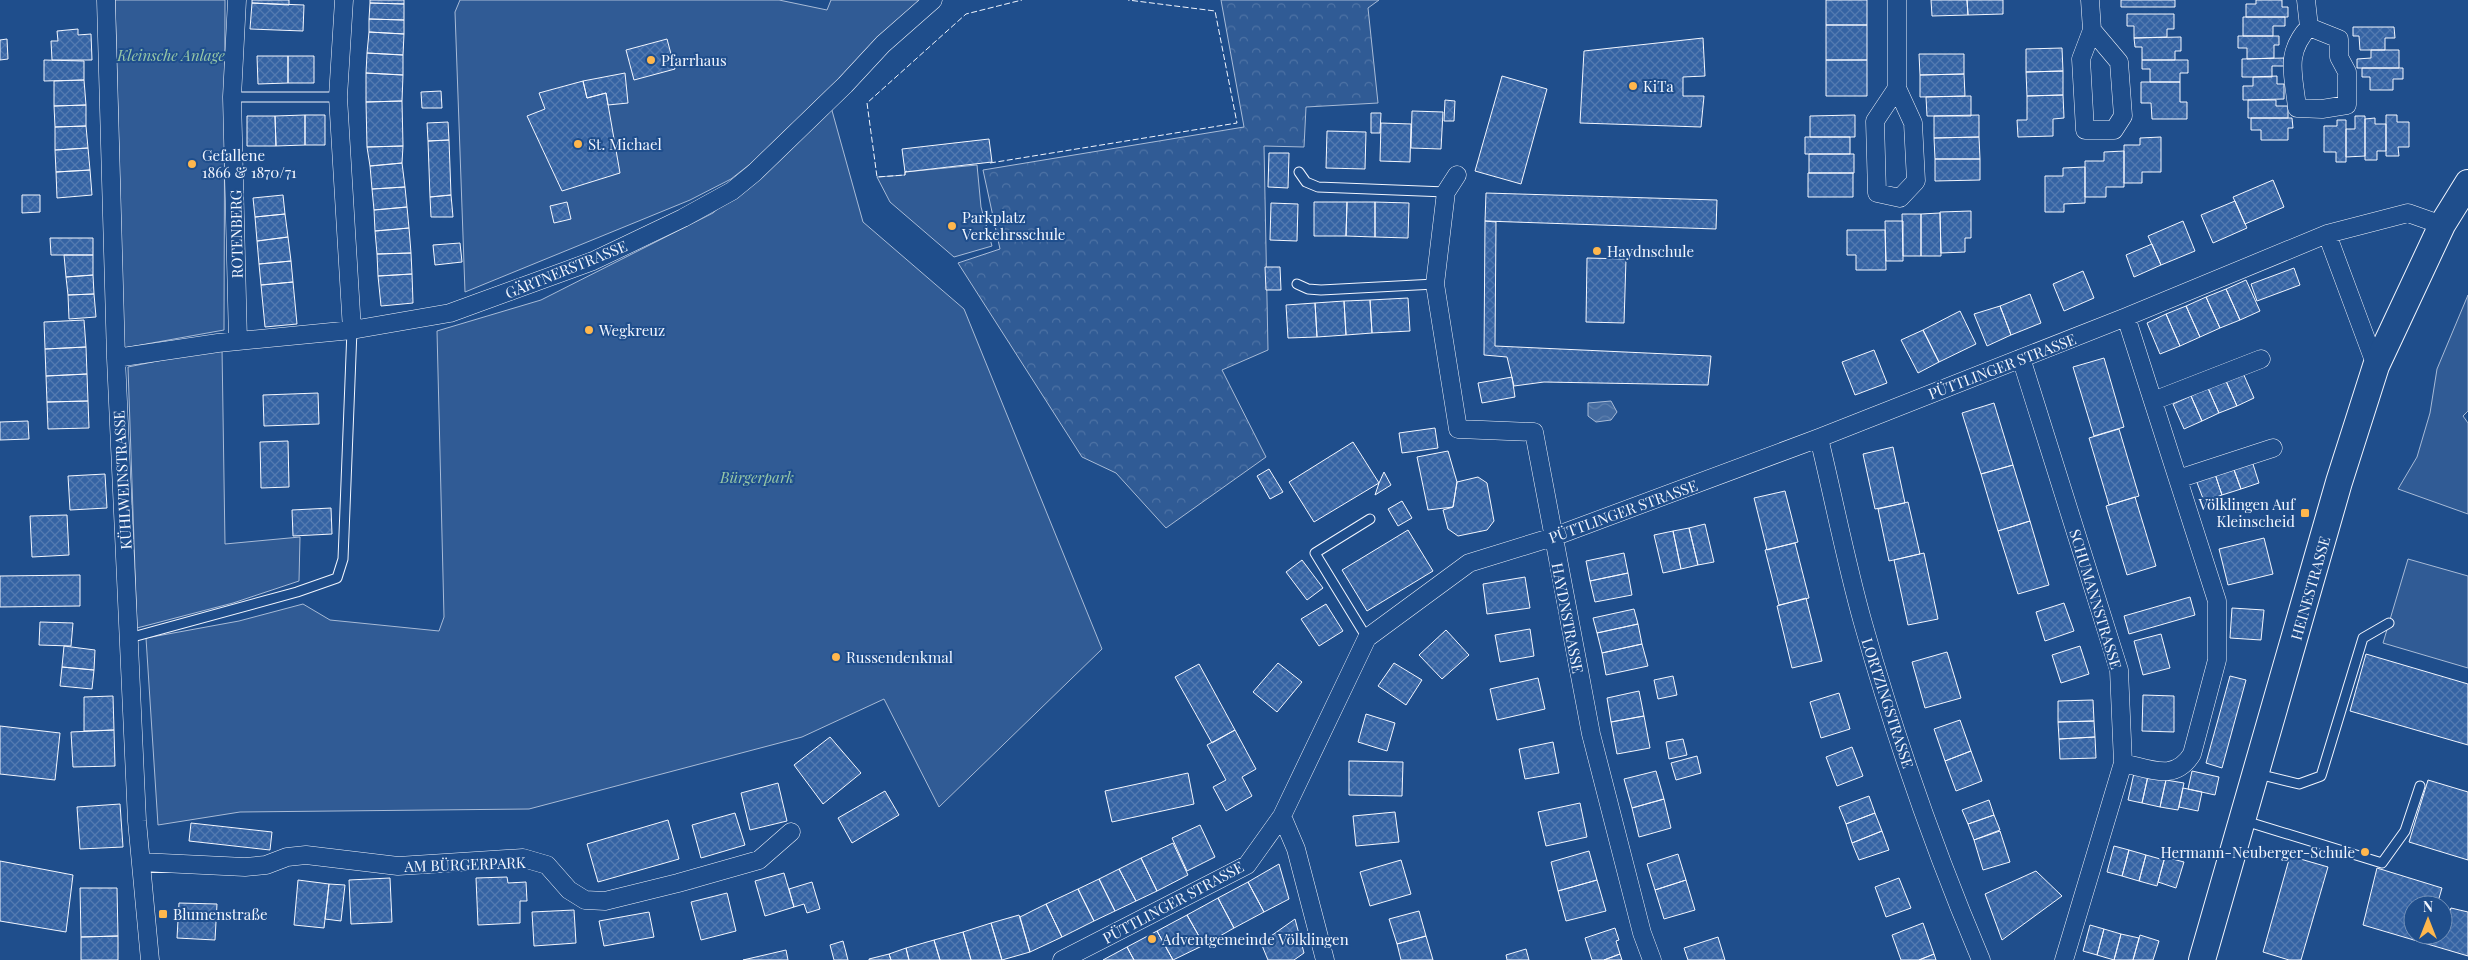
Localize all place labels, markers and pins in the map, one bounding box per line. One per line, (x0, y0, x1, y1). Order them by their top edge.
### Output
place label: Pfarrhaus (661, 50, 727, 70)
marker: Pfarrhaus (645, 54, 657, 66)
place label: KiTa (1643, 76, 1674, 96)
marker: KiTa (1627, 80, 1639, 92)
place label: St. Michael (588, 134, 662, 154)
marker: St. Michael (572, 138, 584, 150)
place label: Gefallene 1866 & 1870/71 (202, 145, 297, 182)
marker: Gefallene 1866 & 1870/71 (186, 158, 198, 170)
place label: Parkplatz Verkehrsschule (961, 207, 1065, 244)
marker: Parkplatz Verkehrsschule (946, 220, 958, 232)
place label: Haydnschule (1607, 241, 1694, 261)
marker: Haydnschule (1591, 245, 1603, 257)
place label: Wegkreuz (598, 320, 665, 340)
marker: Wegkreuz (583, 324, 595, 336)
place label: Völklingen Auf Kleinscheid (2198, 494, 2296, 531)
marker: Völklingen Auf Kleinscheid (2299, 507, 2311, 519)
place label: Russendenkmal (846, 647, 953, 667)
marker: Russendenkmal (830, 651, 842, 663)
place label: Hermann-Neuberger-Schule (2161, 842, 2355, 862)
marker: Hermann-Neuberger-Schule (2359, 846, 2371, 858)
place label: Blumenstraße (173, 904, 268, 924)
marker: Blumenstraße (157, 908, 169, 920)
place label: Adventgemeinde Völklingen (1161, 929, 1349, 949)
marker: Adventgemeinde Völklingen (1146, 933, 1158, 945)

